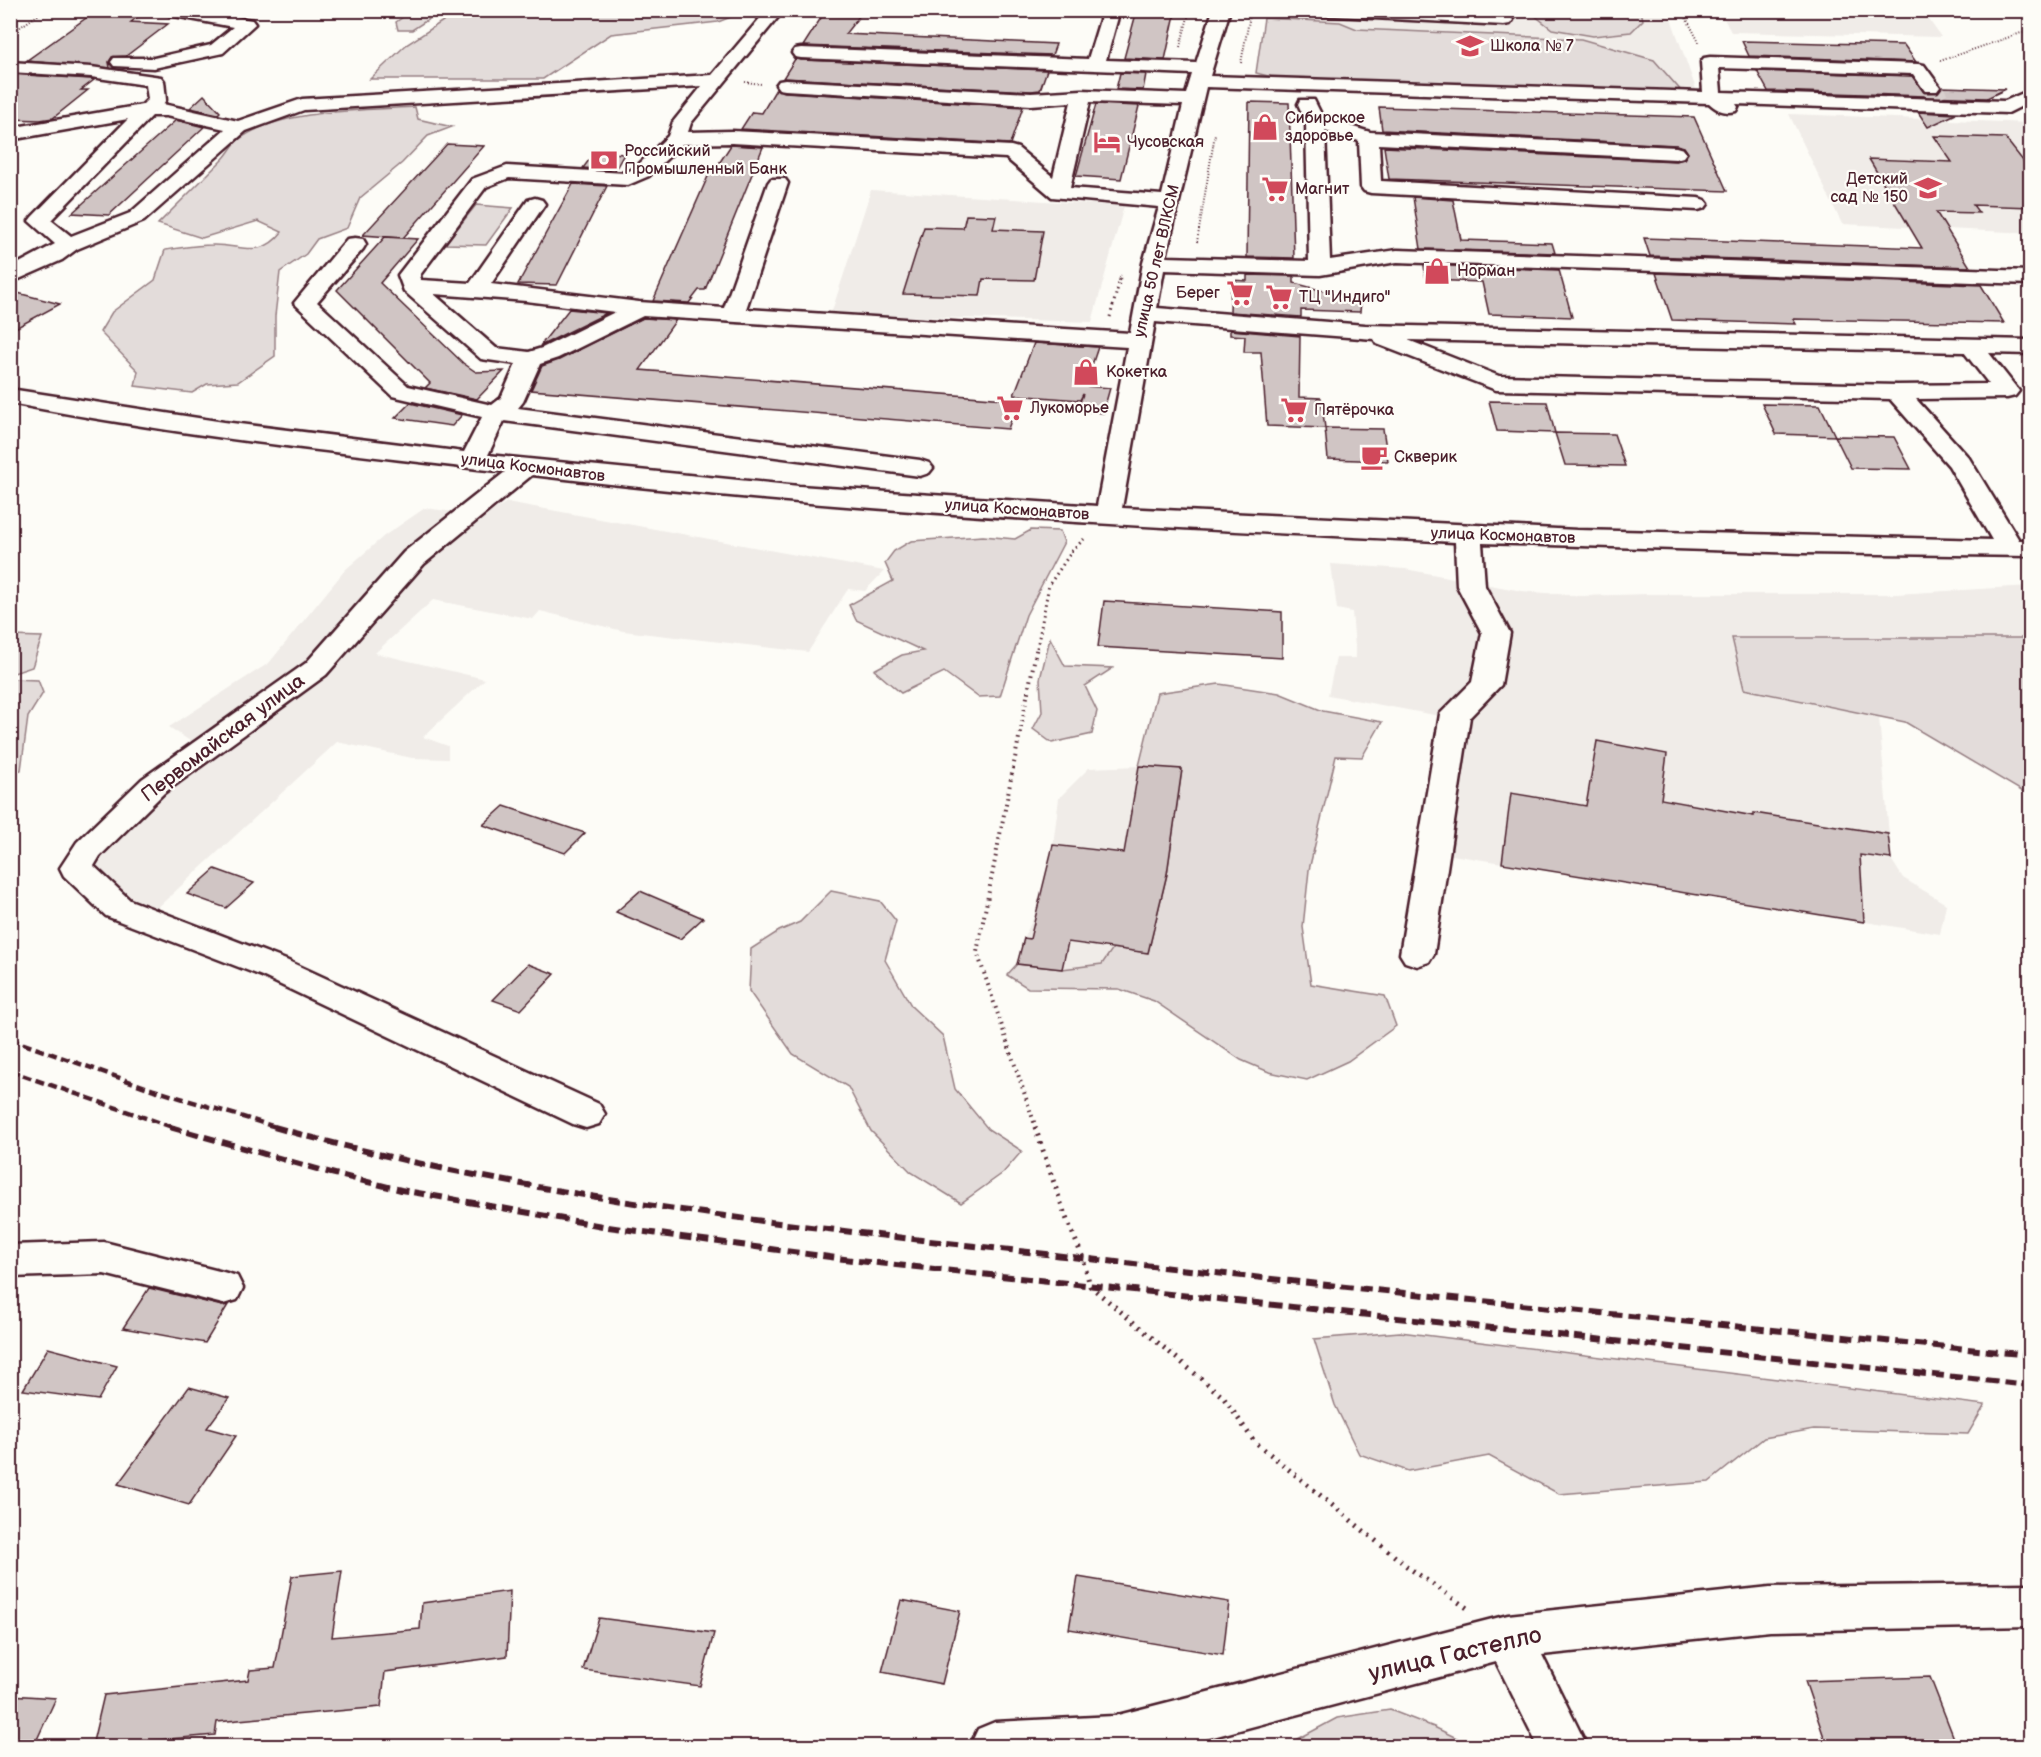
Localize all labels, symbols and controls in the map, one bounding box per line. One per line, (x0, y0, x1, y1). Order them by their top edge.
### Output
school or university icon: Школа № 7 (1455, 31, 1485, 61)
place label: Школа № 7 (1490, 37, 1574, 56)
place label: Сибирское здоровье (1285, 109, 1365, 146)
shop icon: Сибирское здоровье (1250, 112, 1280, 142)
hotel icon: Чусовская (1092, 127, 1122, 157)
place label: Чусовская (1127, 133, 1204, 152)
place label: Российский Промышленный Банк (624, 142, 787, 179)
bank icon: Российский Промышленный Банк (589, 145, 619, 175)
place label: Детский сад № 150 (1830, 170, 1908, 207)
school or university icon: Детский сад № 150 (1913, 173, 1943, 203)
supermarket icon: Магнит (1260, 174, 1290, 204)
place label: Магнит (1295, 180, 1350, 199)
street label: улица 50 лет ВЛКСМ (1130, 183, 1184, 339)
shop icon: Норман (1422, 256, 1452, 286)
place label: Норман (1457, 262, 1515, 281)
supermarket icon: Берег (1225, 278, 1255, 308)
supermarket icon: ТЦ "Индиго" (1264, 282, 1294, 312)
place label: Берег (1176, 284, 1220, 303)
place label: ТЦ "Индиго" (1299, 288, 1391, 307)
shop icon: Кокетка (1071, 357, 1101, 387)
place label: Кокетка (1106, 363, 1168, 382)
supermarket icon: Лукоморье (995, 393, 1025, 423)
supermarket icon: Пятёрочка (1279, 395, 1309, 425)
place label: Лукоморье (1029, 399, 1109, 418)
place label: Пятёрочка (1314, 401, 1395, 420)
cafe icon: Скверик (1359, 442, 1389, 472)
place label: Скверик (1394, 448, 1458, 467)
street label: улица Космонавтов (460, 450, 607, 486)
street label: улица Космонавтов (944, 495, 1090, 525)
street label: улица Космонавтов (1430, 524, 1576, 548)
street label: Первомайская улица (137, 669, 310, 807)
street label: улица Гастелло (1366, 1620, 1544, 1688)

